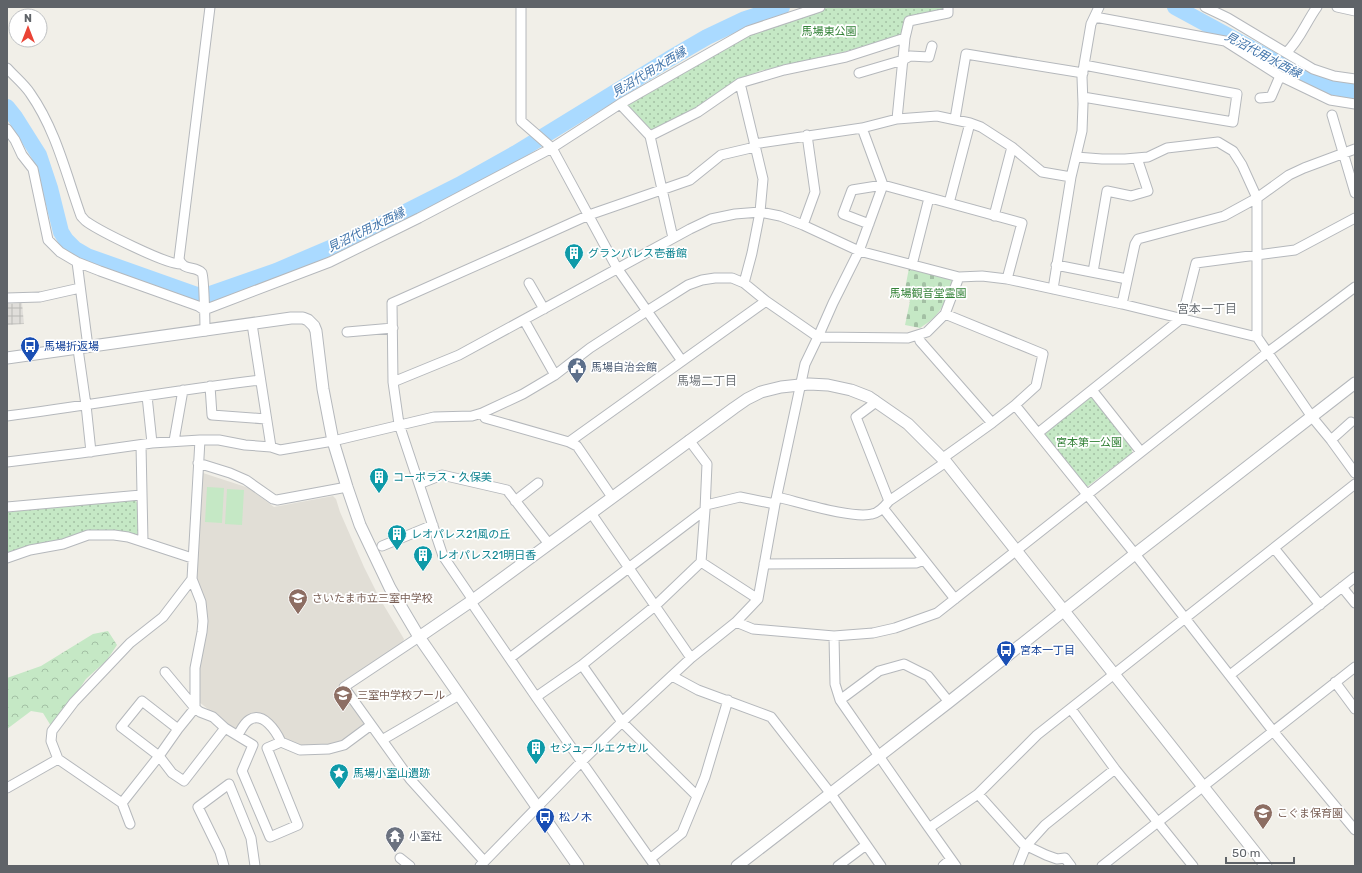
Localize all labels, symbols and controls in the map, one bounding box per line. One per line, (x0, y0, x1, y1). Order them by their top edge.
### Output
north arrow (8, 8, 48, 48)
text: N (24, 12, 32, 25)
park label: 馬場東公園 (802, 25, 857, 38)
water label: 見沼代用水西縁 (1223, 29, 1305, 82)
water label: 見沼代用水西縁 (609, 43, 690, 100)
water label: 見沼代用水西縁 (325, 204, 409, 255)
building icon: グランパレス壱番館 (563, 242, 585, 270)
place label: グランパレス壱番館 (588, 247, 687, 260)
park label: 馬場観音堂霊園 (890, 287, 967, 300)
district label: 宮本一丁目 (1177, 302, 1237, 316)
bus stop icon: 馬場折返場 (19, 335, 41, 363)
place label: 馬場折返場 (44, 340, 99, 353)
public building icon: 馬場自治会館 (566, 356, 588, 384)
place label: 馬場自治会館 (591, 361, 657, 374)
district label: 馬場二丁目 (677, 374, 737, 388)
park label: 宮本第一公園 (1056, 436, 1122, 449)
building icon: コーポラス・久保美 (368, 466, 390, 494)
place label: コーポラス・久保美 (393, 471, 492, 484)
building icon: レオパレス21風の丘 (386, 523, 408, 551)
place label: レオパレス21風の丘 (411, 528, 510, 541)
building icon: レオパレス21明日香 (412, 544, 434, 572)
place label: レオパレス21明日香 (437, 549, 536, 562)
school or university icon: さいたま市立三室中学校 (287, 587, 309, 615)
place label: さいたま市立三室中学校 (312, 592, 433, 605)
bus stop icon: 宮本一丁目 (995, 639, 1017, 667)
place label: 宮本一丁目 (1020, 644, 1075, 657)
school or university icon: 三室中学校プール (332, 684, 354, 712)
place label: 三室中学校プール (357, 689, 445, 702)
building icon: セジュールエクセル (525, 737, 547, 765)
place label: セジュールエクセル (550, 742, 648, 755)
place icon: 馬場小室山遺跡 (328, 762, 350, 790)
place label: 馬場小室山遺跡 (353, 767, 430, 780)
school or university icon: こぐま保育園 (1252, 802, 1274, 830)
bus stop icon: 松ノ木 (534, 806, 556, 834)
place label: こぐま保育園 (1277, 807, 1343, 820)
place label: 松ノ木 (559, 811, 592, 824)
temple icon: 小室社 (384, 825, 406, 853)
place label: 小室社 (409, 830, 442, 843)
scale bar (1226, 839, 1294, 865)
text: 50 m (1232, 846, 1260, 860)

